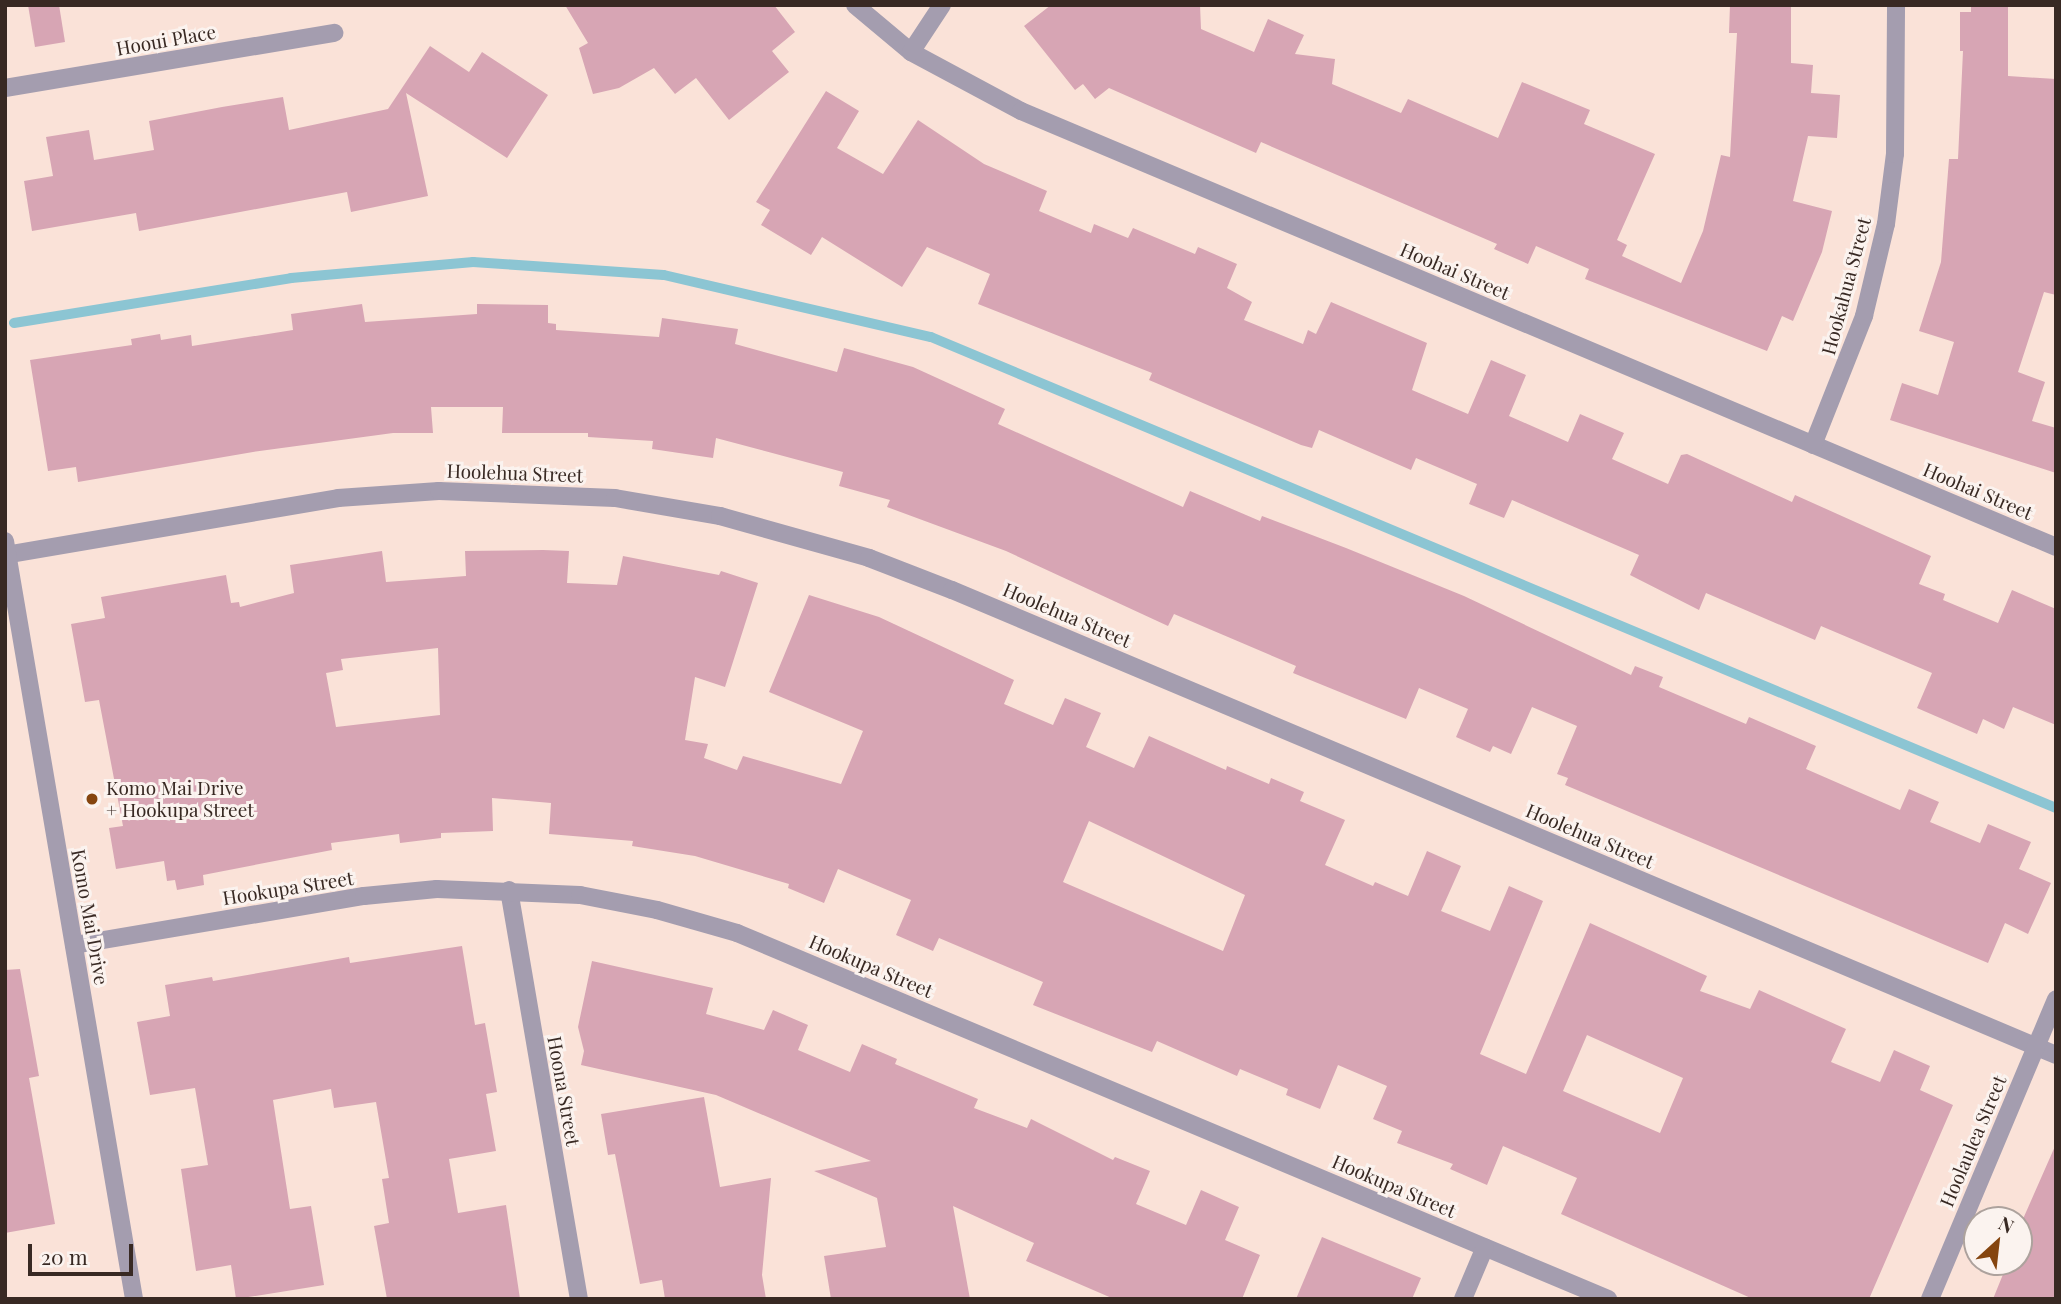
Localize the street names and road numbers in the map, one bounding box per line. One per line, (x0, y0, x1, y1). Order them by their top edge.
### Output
street label: Hooui Place (114, 20, 218, 60)
street label: Hookahua Street (1817, 215, 1875, 357)
street label: Hoohai Street (1397, 238, 1513, 304)
street label: Hoohai Street (1920, 458, 2036, 524)
street label: Hoolehua Street (446, 459, 584, 487)
street label: Hoolehua Street (1000, 578, 1134, 652)
street label: Hoolehua Street (1523, 799, 1657, 873)
street label: Komo Mai Drive (67, 847, 113, 987)
street label: Hookupa Street (221, 866, 355, 910)
street label: Hookupa Street (806, 930, 936, 1002)
street label: Hoona Street (543, 1034, 585, 1148)
street label: Hoolaulea Street (1935, 1072, 2011, 1210)
street label: Hookupa Street (1329, 1150, 1459, 1222)

